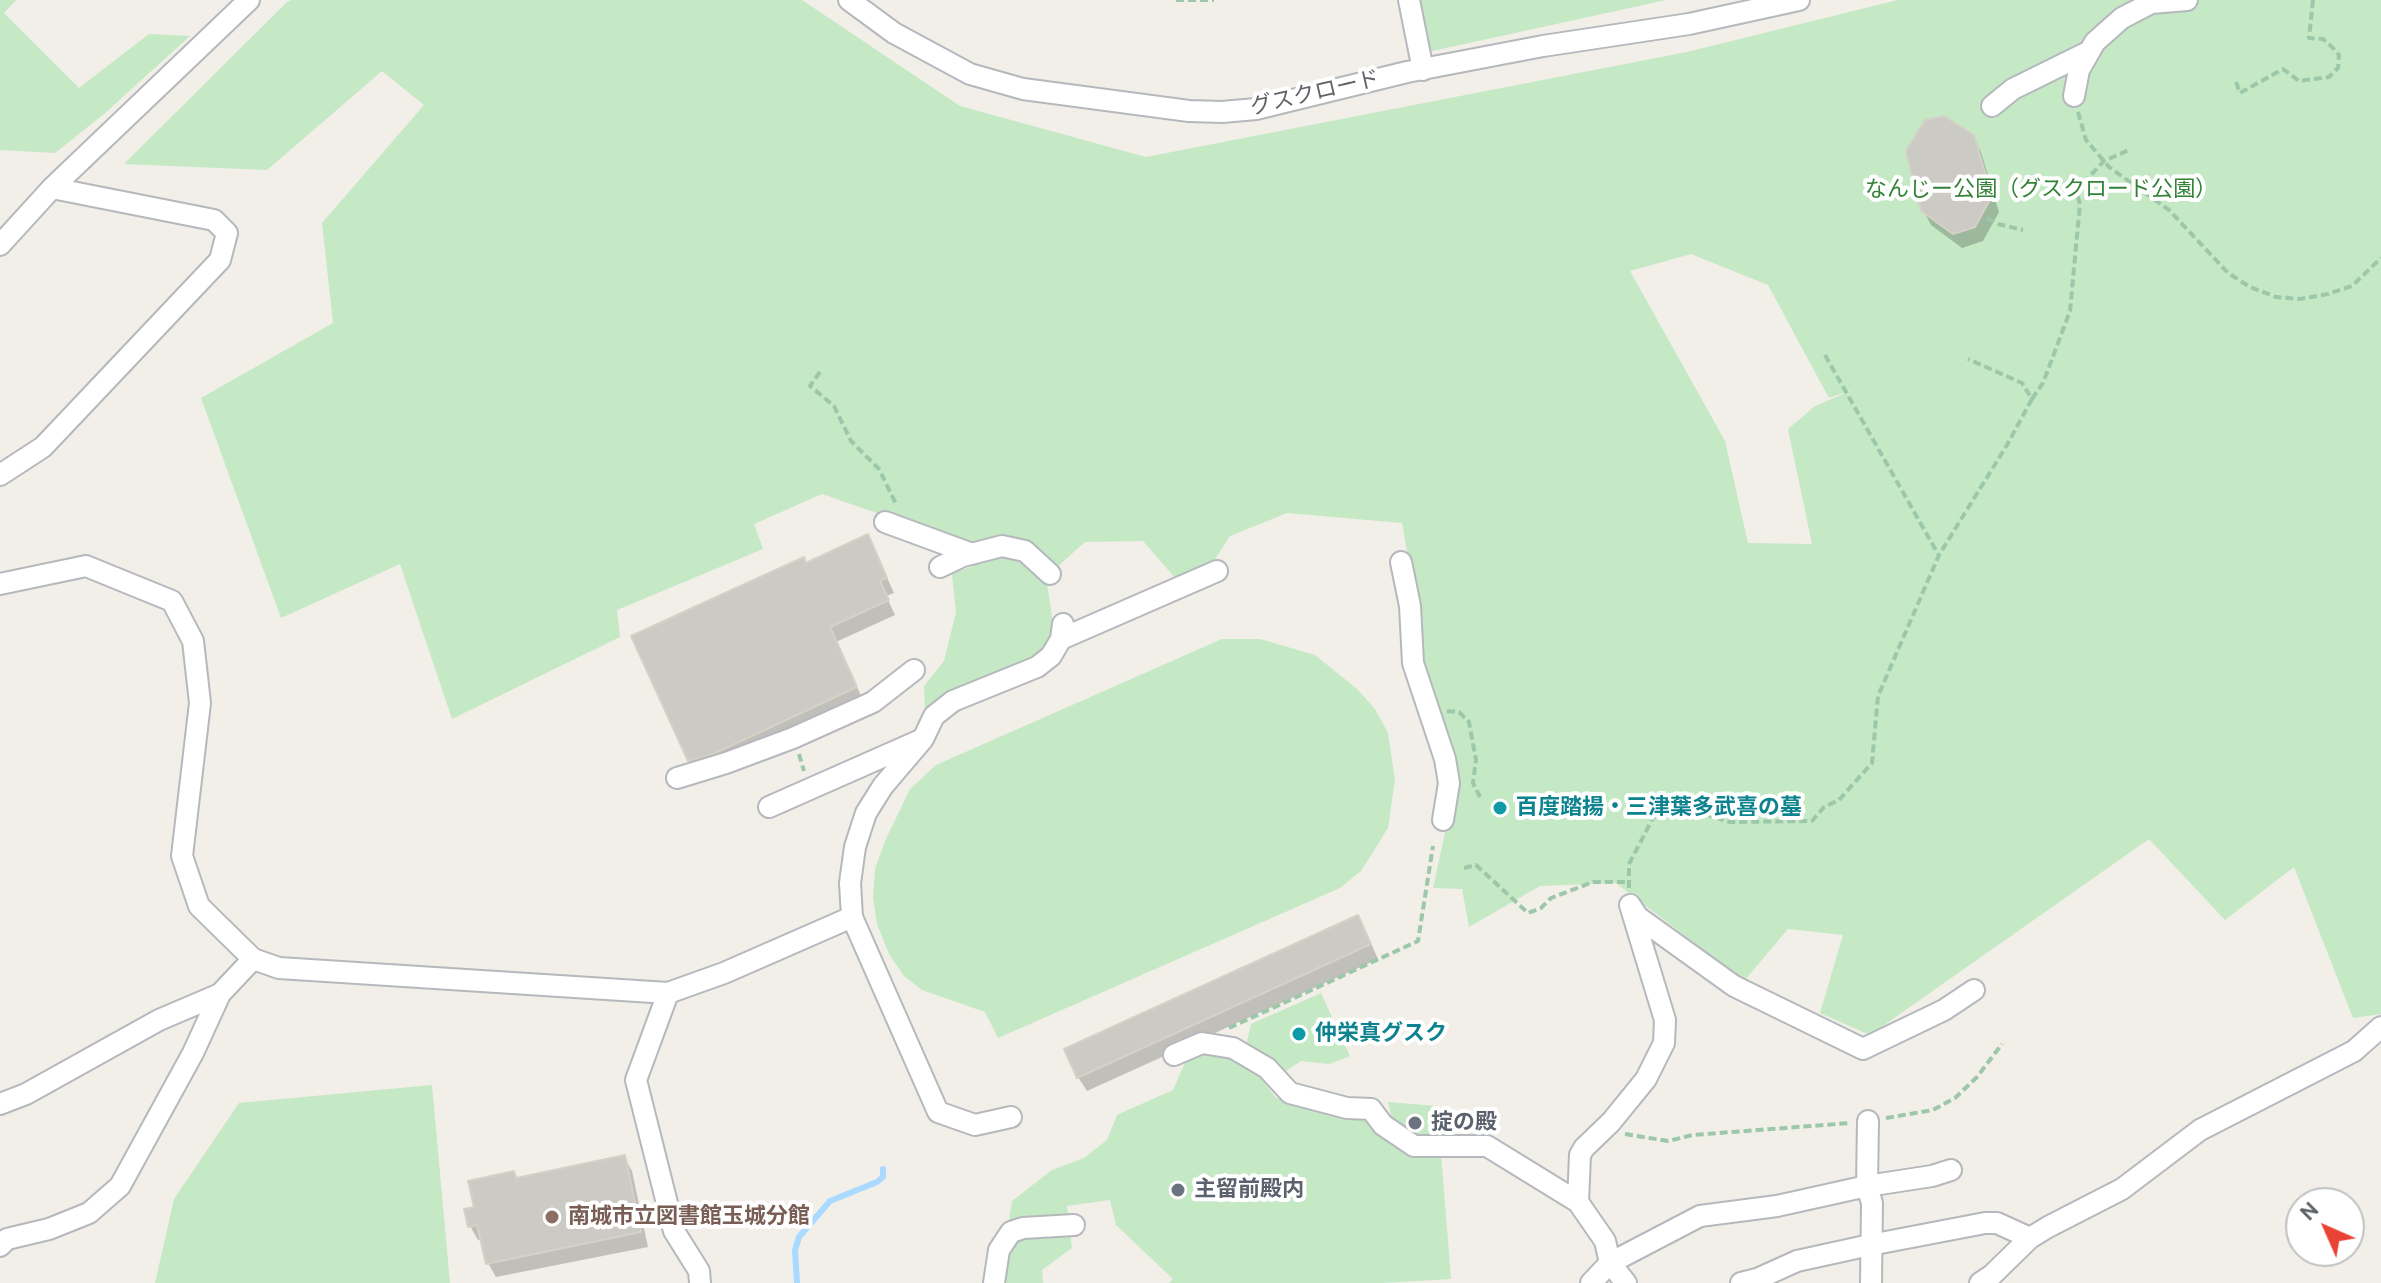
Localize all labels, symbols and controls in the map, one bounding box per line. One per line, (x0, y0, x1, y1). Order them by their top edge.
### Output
street label: グスクロード (1248, 65, 1382, 121)
park label: なんじー公園（グスクロード公園） (1865, 177, 2217, 203)
place label: 百度踏揚・三津葉多武喜の墓 (1516, 795, 1802, 821)
marker: 百度踏揚・三津葉多武喜の墓 (1491, 799, 1509, 817)
place label: 仲栄真グスク (1315, 1021, 1447, 1047)
marker: 仲栄真グスク (1290, 1025, 1308, 1043)
place label: 掟の殿 (1431, 1110, 1497, 1136)
marker: 掟の殿 (1406, 1114, 1424, 1132)
place label: 主留前殿内 (1194, 1177, 1304, 1203)
marker: 主留前殿内 (1169, 1181, 1187, 1199)
north arrow (2285, 1187, 2365, 1267)
text: N (2294, 1196, 2324, 1226)
place label: 南城市立図書館玉城分館 (568, 1204, 810, 1230)
marker: 南城市立図書館玉城分館 (543, 1208, 561, 1226)

